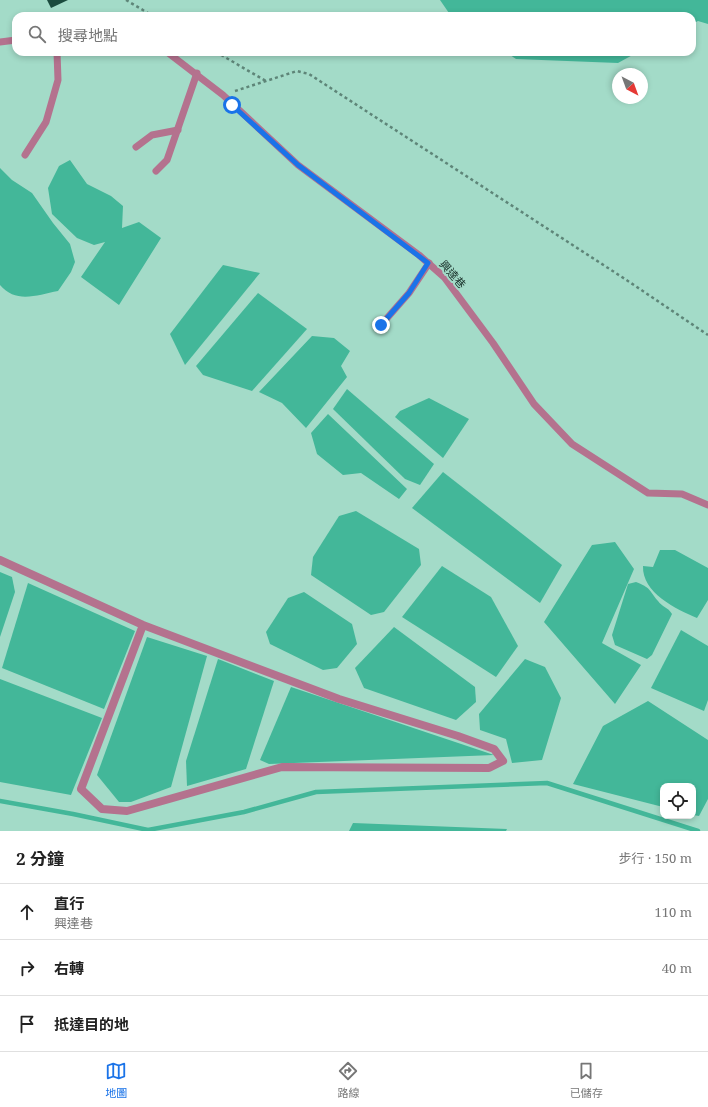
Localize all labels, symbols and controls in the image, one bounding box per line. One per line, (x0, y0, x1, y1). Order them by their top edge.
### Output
search box (12, 12, 696, 56)
icon: search (26, 23, 48, 45)
text: 搜尋地點 (58, 25, 118, 45)
north arrow (612, 68, 648, 104)
route start (223, 96, 241, 114)
street label: 興達巷 (437, 257, 469, 291)
route end (372, 316, 390, 334)
map controls (660, 783, 696, 819)
button: locate (660, 783, 696, 819)
text: 2 分鐘 (16, 847, 64, 870)
text: 步行 · 150 m (619, 849, 692, 867)
text: 直行 (54, 893, 84, 913)
icon: ahead (16, 901, 38, 923)
text: 110 m (655, 903, 692, 921)
text: 興達巷 (54, 914, 93, 932)
icon: right (16, 957, 38, 979)
text: 右轉 (54, 958, 84, 978)
text: 40 m (662, 959, 692, 977)
icon: arrive (16, 1013, 38, 1035)
text: 抵達目的地 (54, 1014, 129, 1034)
tab: 地圖 (105, 1060, 127, 1100)
tab: 路線 (337, 1060, 359, 1100)
tab: 已儲存 (570, 1060, 603, 1100)

